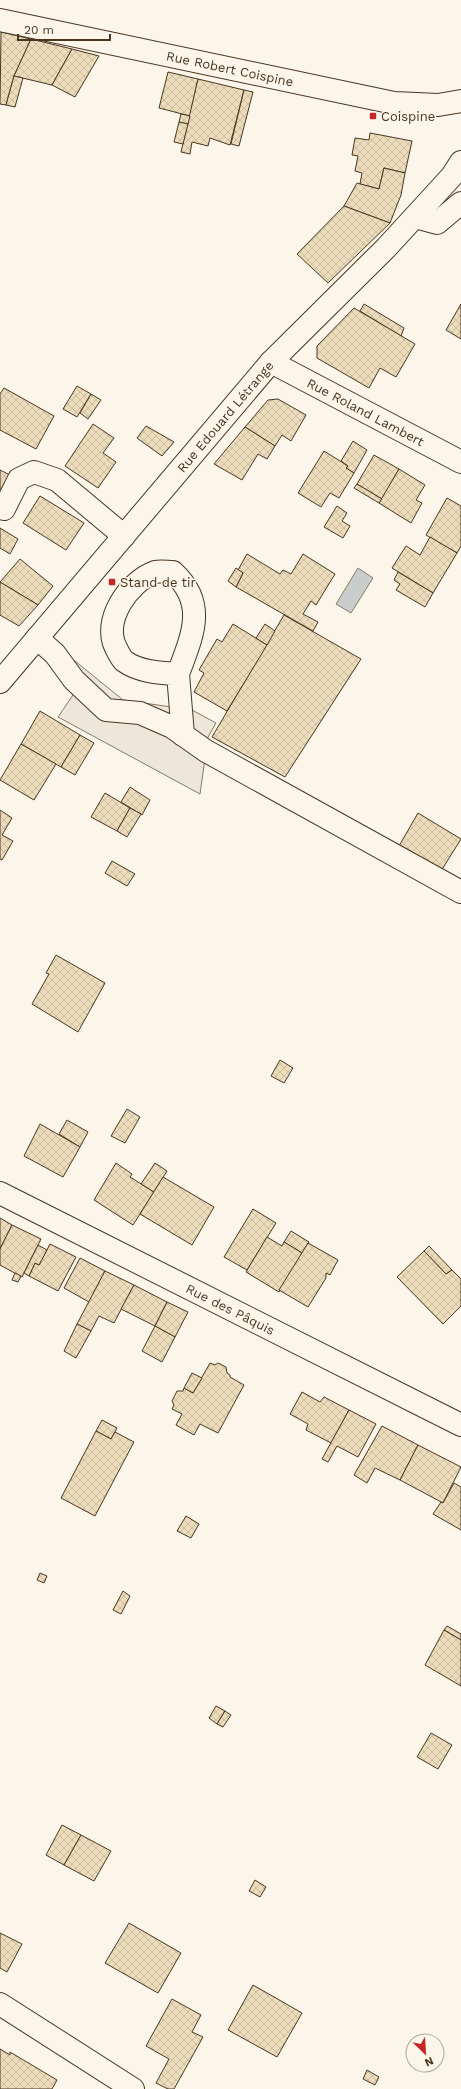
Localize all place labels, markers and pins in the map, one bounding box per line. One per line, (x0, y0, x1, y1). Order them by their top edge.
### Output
place label: Coispine (381, 109, 435, 124)
marker: Coispine (368, 111, 378, 121)
place label: Stand de tir (120, 575, 196, 590)
marker: Stand de tir (107, 577, 117, 587)

